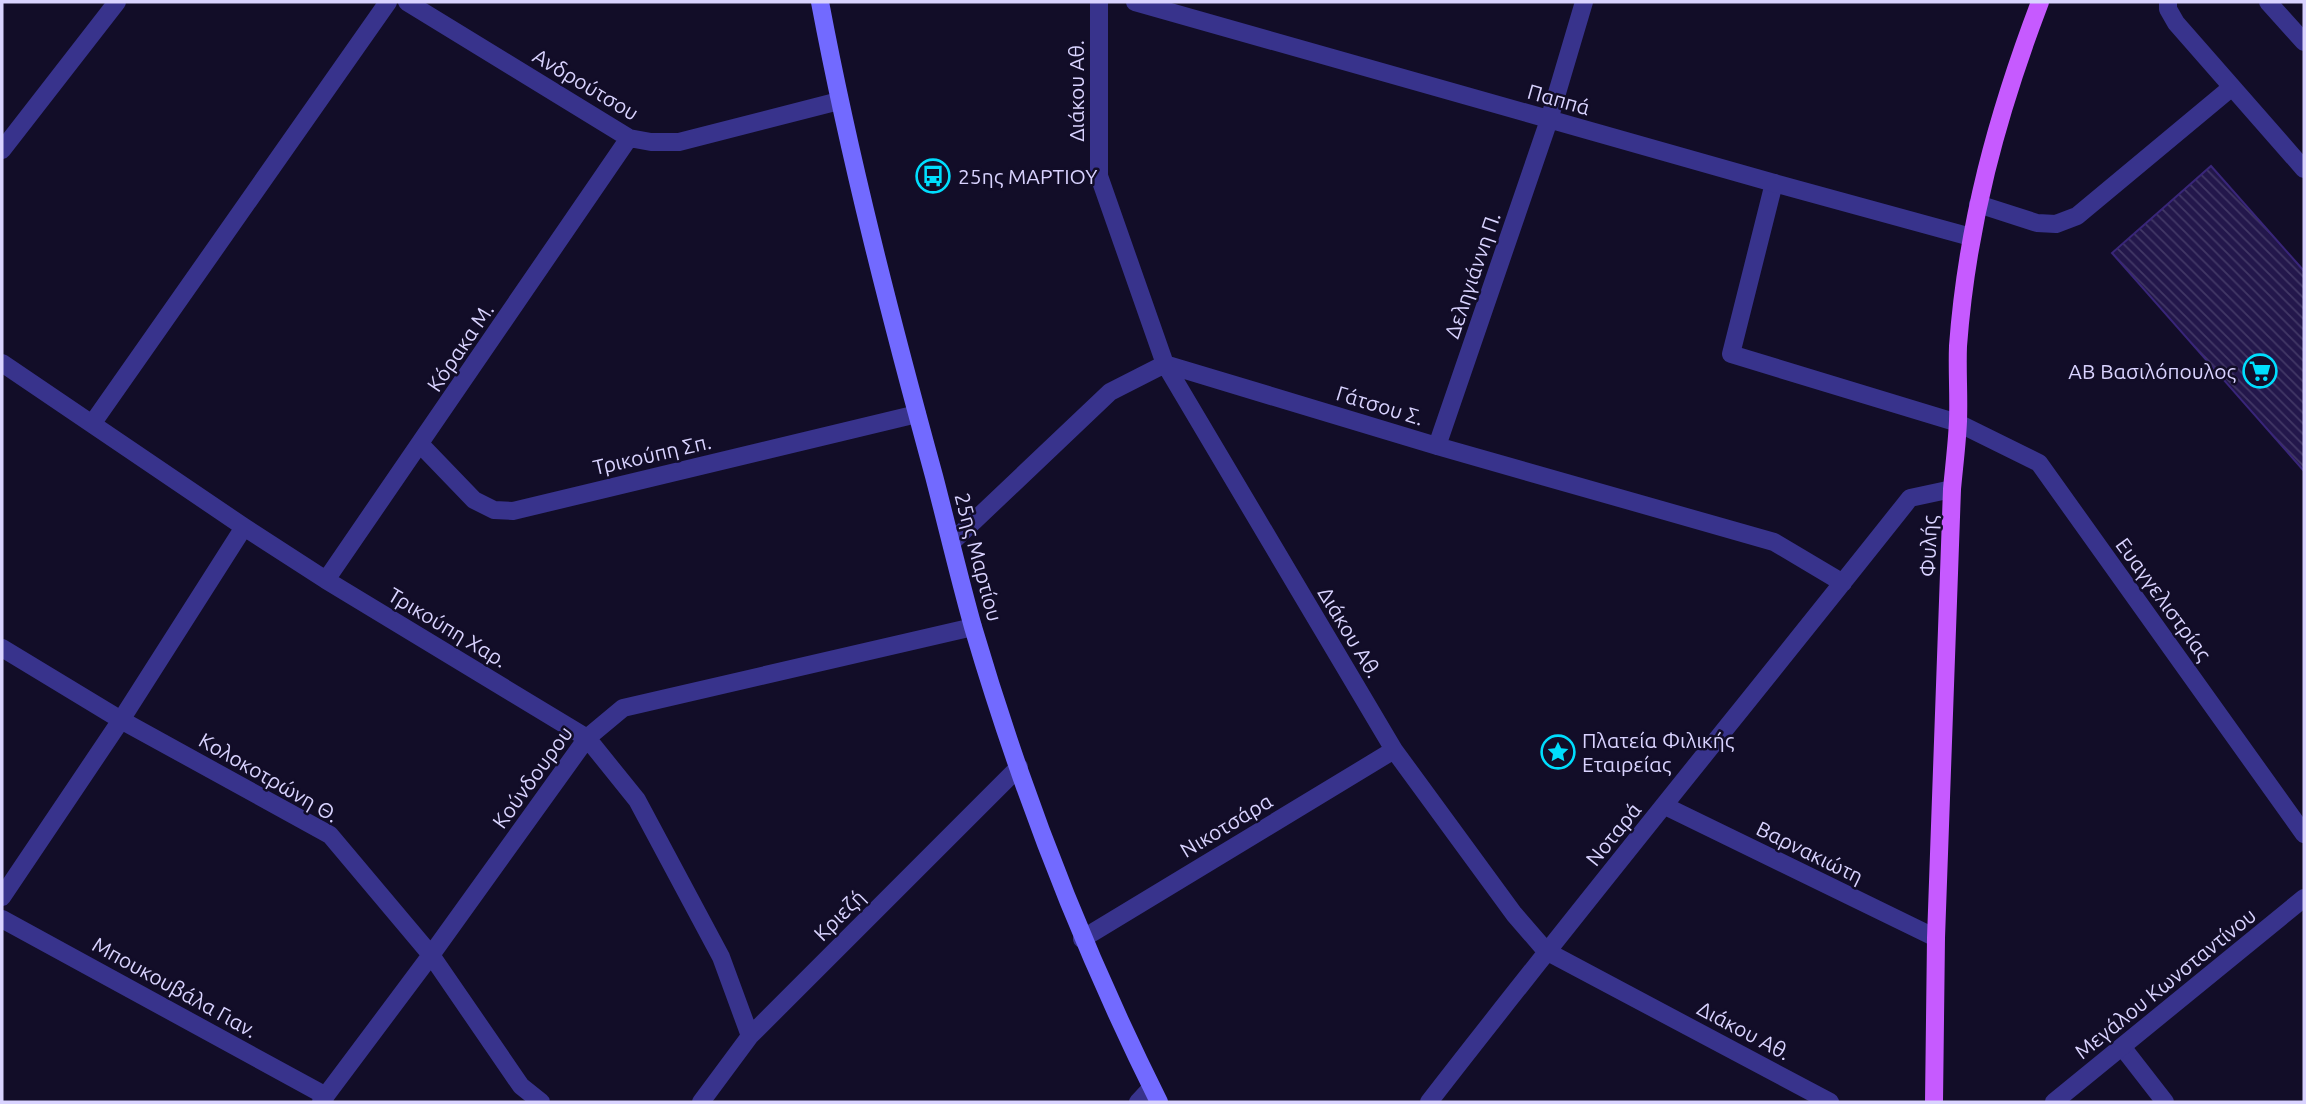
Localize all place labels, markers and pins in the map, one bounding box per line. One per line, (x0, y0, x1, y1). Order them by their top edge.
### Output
bus stop icon: 25ης ΜΑΡΤΙΟΥ (914, 157, 952, 195)
place label: 25ης ΜΑΡΤΙΟΥ (958, 164, 1097, 188)
supermarket icon: ΑΒ Βασιλόπουλος (2241, 352, 2279, 390)
place label: ΑΒ Βασιλόπουλος (2068, 359, 2236, 383)
place label: Πλατεία Φιλικής Εταιρείας (1582, 728, 1735, 776)
place icon: Πλατεία Φιλικής Εταιρείας (1539, 733, 1577, 771)

